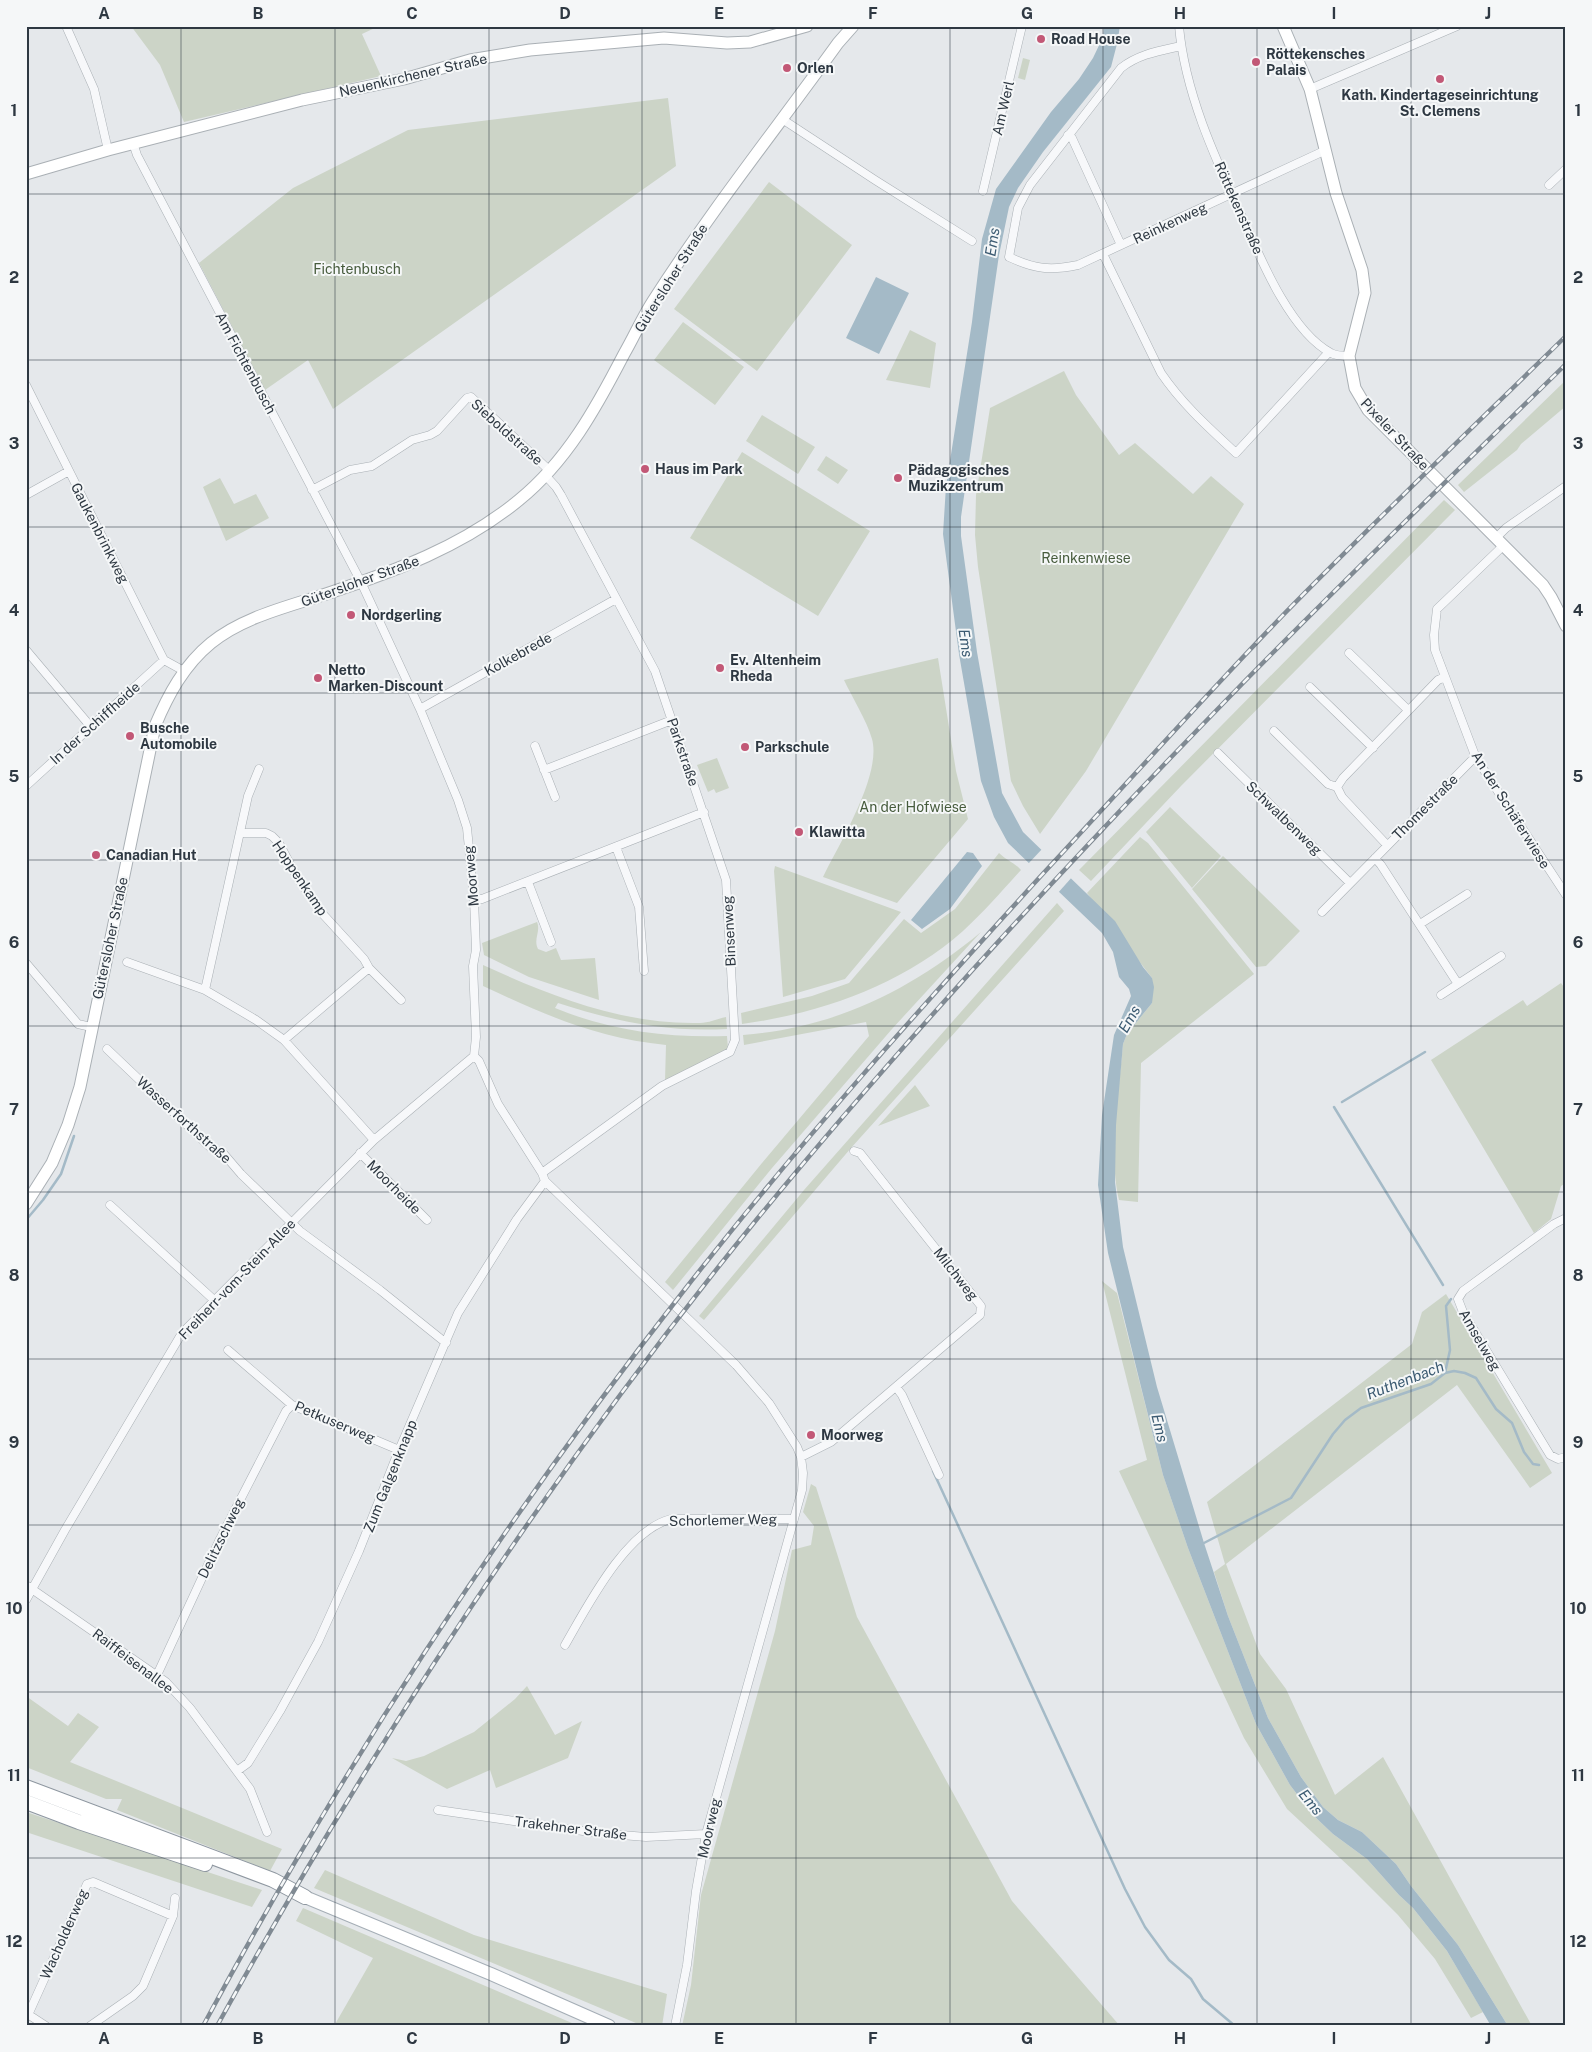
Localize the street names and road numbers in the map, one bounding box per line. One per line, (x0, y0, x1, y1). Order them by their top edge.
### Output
street label: Neuenkirchener Straße (337, 50, 489, 100)
street label: Am Werl (989, 79, 1017, 137)
street label: Röttekenstraße (1211, 159, 1267, 257)
street label: Reinkenweg (1131, 199, 1210, 247)
street label: Gütersloher Straße (631, 221, 711, 335)
street label: Am Fichtenbusch (212, 309, 280, 417)
street label: Pixeler Straße (1358, 395, 1432, 473)
street label: Sieboldstraße (468, 396, 546, 468)
street label: Gaukenbrinkweg (68, 480, 132, 586)
street label: Gütersloher Straße (299, 552, 421, 610)
street label: Kolkebrede (481, 629, 555, 679)
street label: In der Schiffheide (47, 678, 143, 768)
street label: Parkstraße (664, 716, 702, 788)
street label: An der Schäferwiese (1468, 748, 1554, 872)
street label: Thomestraße (1389, 771, 1461, 843)
street label: Schwalbenweg (1243, 778, 1325, 858)
street label: Hoppenkamp (269, 837, 331, 919)
street label: Moorweg (460, 845, 482, 907)
street label: Gütersloher Straße (89, 875, 131, 1001)
street label: Binsenweg (719, 895, 739, 967)
street label: Wasserforthstraße (133, 1073, 235, 1167)
street label: Moorheide (364, 1157, 424, 1217)
street label: Freiherr-vom-Stein-Allee (175, 1215, 299, 1342)
street label: Milchweg (930, 1244, 982, 1304)
street label: Amselweg (1456, 1306, 1504, 1374)
street label: Petkuserweg (292, 1398, 378, 1446)
street label: Zum Galgenknapp (360, 1417, 420, 1535)
street label: Delitzschweg (195, 1495, 247, 1581)
street label: Schorlemer Weg (669, 1511, 777, 1529)
street label: Raiffeisenallee (89, 1625, 177, 1697)
street label: Moorweg (694, 1796, 724, 1860)
street label: Trakehner Straße (514, 1813, 628, 1843)
street label: Wacholderweg (37, 1886, 91, 1982)

